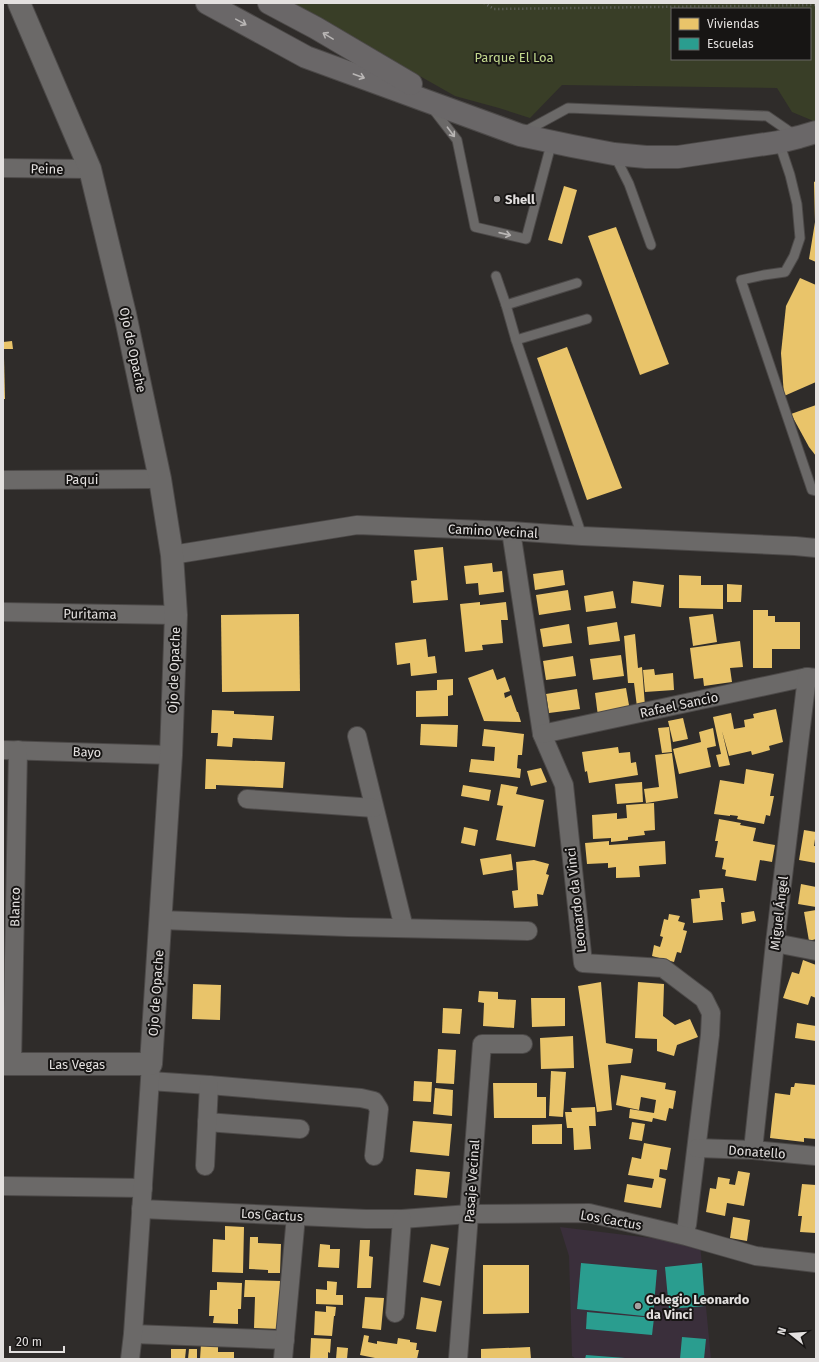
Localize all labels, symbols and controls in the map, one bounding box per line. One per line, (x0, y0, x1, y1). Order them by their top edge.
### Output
legend (671, 8, 811, 60)
text: Viviendas (707, 17, 760, 31)
one-way arrow (235, 18, 247, 26)
one-way arrow (322, 31, 334, 39)
text: Escuelas (707, 37, 754, 51)
park label: Parque El Loa (474, 50, 554, 65)
one-way arrow (353, 73, 366, 80)
one-way arrow (447, 127, 455, 138)
street label: Peine (31, 161, 63, 177)
place label: Shell (505, 192, 535, 207)
marker: Shell (492, 194, 502, 204)
one-way arrow (499, 231, 512, 239)
street label: Ojo de Opache (117, 306, 149, 394)
street label: Paqui (66, 472, 98, 487)
street label: Camino Vecinal (448, 521, 538, 541)
street label: Puritama (63, 606, 117, 622)
street label: Ojo de Opache (165, 626, 183, 714)
street label: Rafael Sancio (639, 689, 719, 721)
street label: Bayo (72, 744, 102, 760)
street label: Leonardo da Vinci (563, 847, 589, 953)
street label: Miguel Ángel (767, 875, 791, 951)
street label: Blanco (7, 887, 23, 927)
street label: Ojo de Opache (145, 949, 167, 1037)
street label: Las Vegas (49, 1057, 105, 1072)
street label: Pasaje Vecinal (462, 1139, 482, 1223)
street label: Donatello (728, 1143, 786, 1161)
street label: Los Cactus (241, 1206, 303, 1224)
street label: Los Cactus (579, 1207, 643, 1233)
place label: Colegio Leonardo da Vinci (646, 1292, 750, 1322)
marker: Colegio Leonardo da Vinci (633, 1301, 643, 1311)
north arrow (771, 1314, 811, 1354)
text: N (775, 1326, 789, 1337)
scale bar (10, 1328, 64, 1354)
text: 20 m (16, 1335, 42, 1349)

